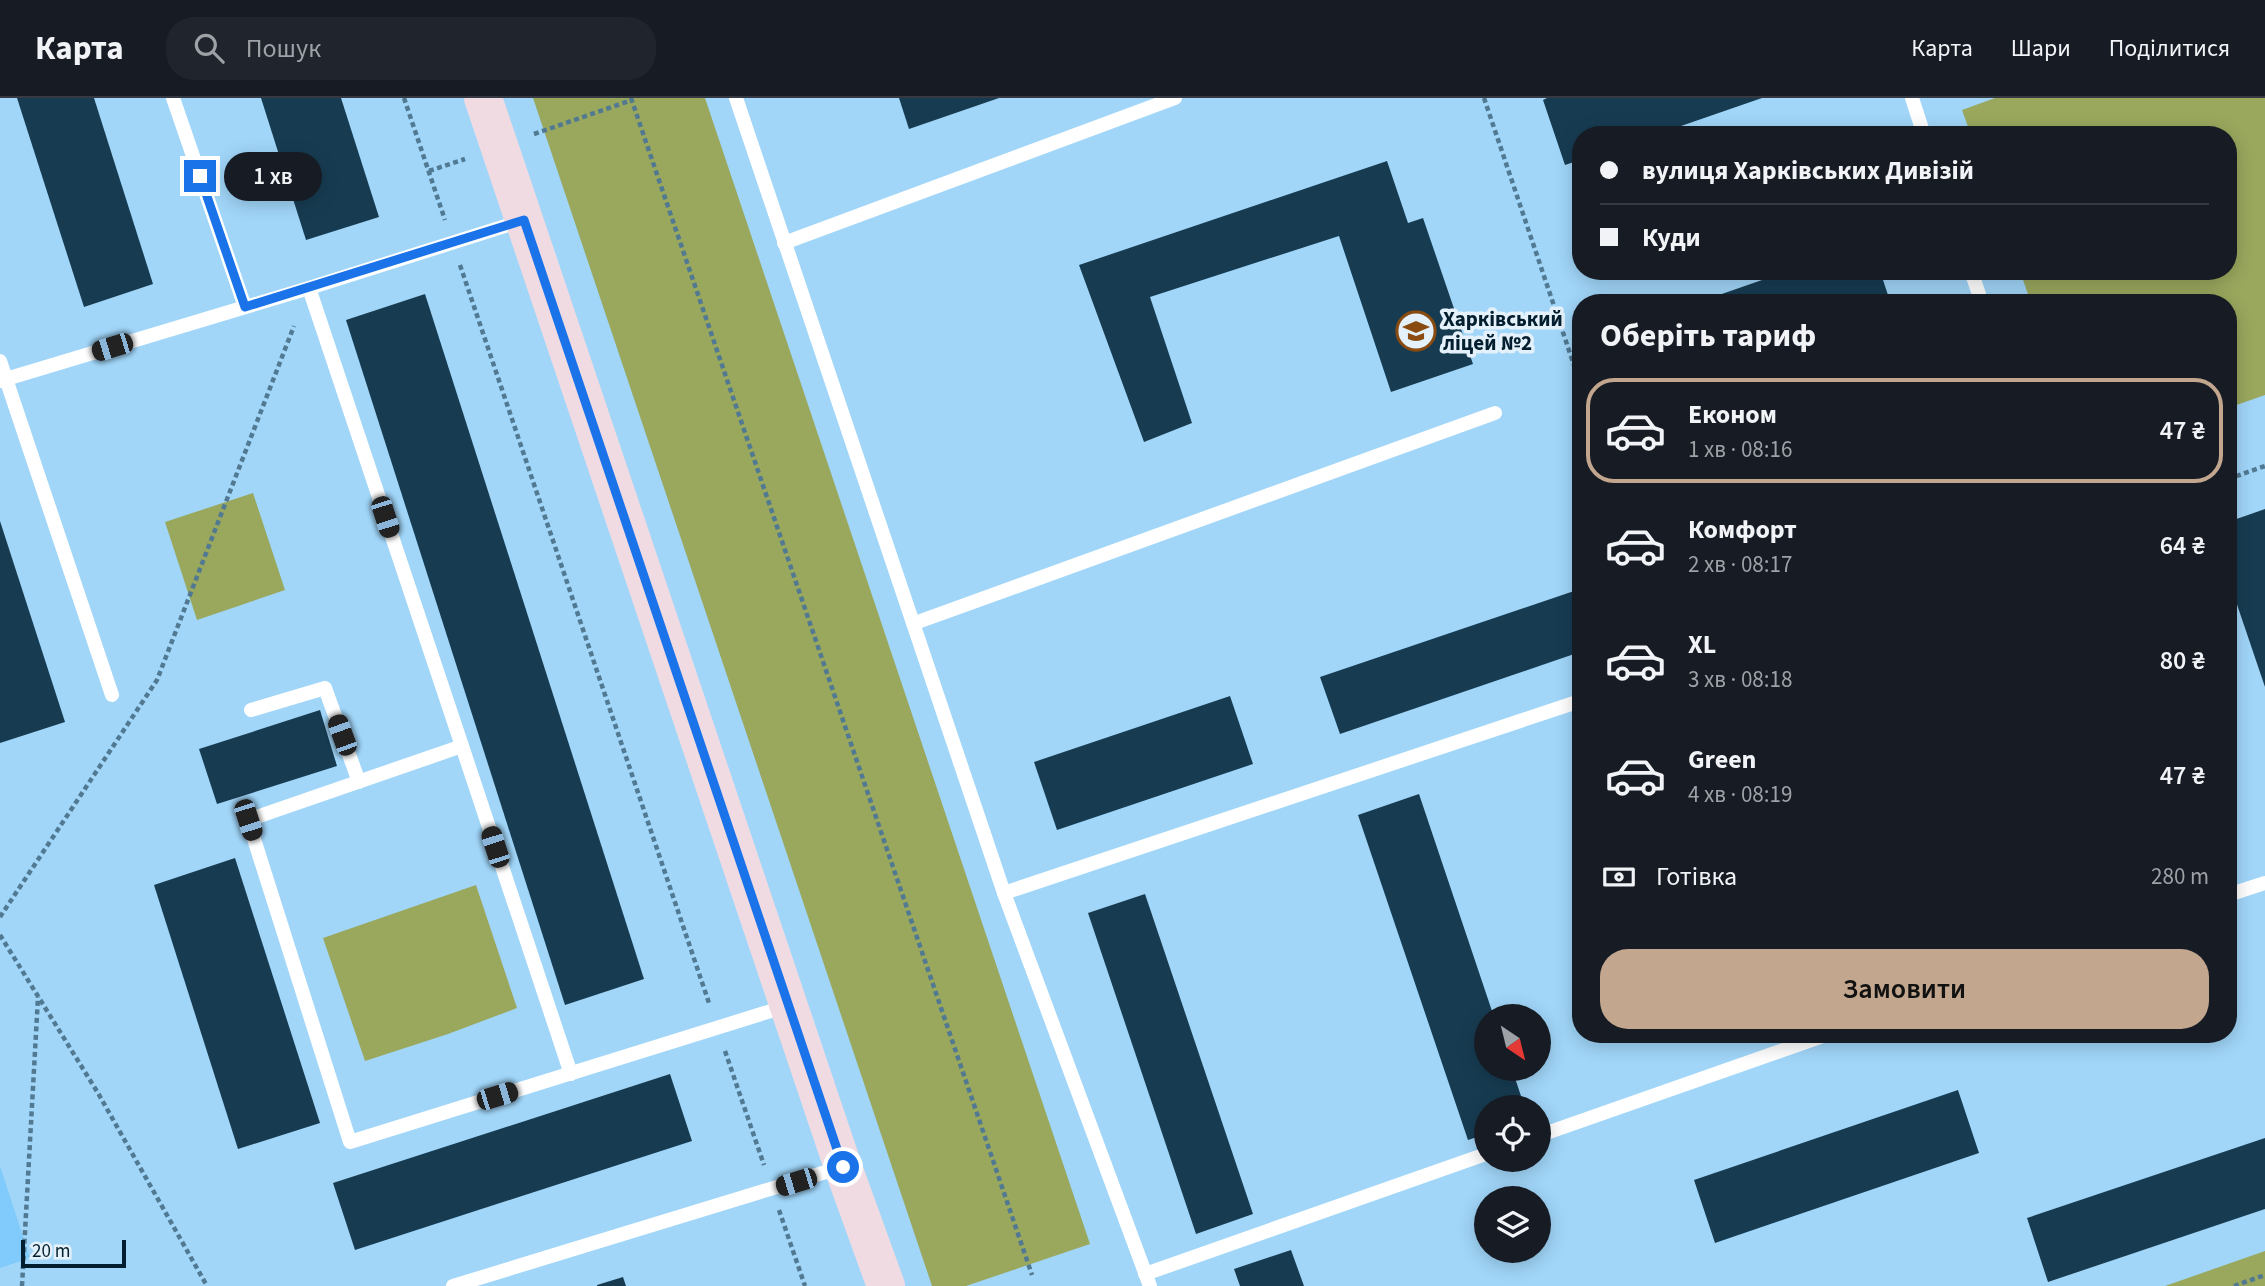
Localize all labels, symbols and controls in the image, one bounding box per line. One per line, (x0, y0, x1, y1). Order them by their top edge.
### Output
search box (166, 17, 656, 80)
text: Карта (35, 25, 124, 72)
icon: search (190, 29, 228, 67)
text: Пошук (246, 30, 321, 67)
text: Карта (1911, 31, 1973, 66)
text: Шари (2011, 31, 2071, 66)
text: Поділитися (2109, 31, 2230, 66)
callout: 1 хв (224, 152, 322, 200)
text: вулиця Харківських Дивізій (1642, 152, 1974, 189)
route end (184, 160, 216, 192)
text: 1 хв (253, 160, 293, 193)
text: Куди (1642, 219, 1701, 256)
place label: Харківський ліцей №2 (1443, 304, 1563, 358)
school or university icon: Харківський ліцей №2 (1395, 310, 1437, 352)
text: Оберіть тариф (1600, 313, 1816, 359)
car (89, 331, 136, 363)
text: Економ (1688, 396, 1777, 433)
icon: car (1604, 399, 1667, 462)
text: 47 ₴ (2160, 412, 2205, 449)
text: 1 хв · 08:16 (1688, 433, 1792, 466)
car (369, 494, 402, 540)
text: Комфорт (1688, 511, 1797, 548)
icon: car (1604, 514, 1667, 577)
text: 64 ₴ (2160, 527, 2205, 564)
text: 2 хв · 08:17 (1688, 548, 1792, 581)
text: XL (1688, 626, 1716, 663)
icon: car (1604, 629, 1667, 692)
text: 80 ₴ (2160, 642, 2205, 679)
text: 3 хв · 08:18 (1688, 663, 1792, 696)
car (325, 712, 360, 758)
text: Green (1688, 741, 1756, 778)
icon: car (1604, 744, 1667, 807)
text: 47 ₴ (2160, 757, 2205, 794)
text: 4 хв · 08:19 (1688, 778, 1792, 811)
car (232, 797, 265, 843)
car (479, 824, 512, 870)
icon: cash (1600, 858, 1638, 896)
text: Готівка (1656, 858, 1737, 895)
text: 280 m (2151, 860, 2209, 893)
button: Замовити (1600, 949, 2209, 1029)
north arrow (1474, 1004, 1550, 1082)
map controls (1474, 1004, 1551, 1263)
car (474, 1080, 521, 1112)
button: locate (1474, 1095, 1551, 1172)
route start (827, 1151, 859, 1183)
car (773, 1166, 820, 1198)
button: layers (1474, 1186, 1551, 1263)
scale bar (21, 1237, 126, 1269)
text: 20 m (32, 1238, 70, 1265)

